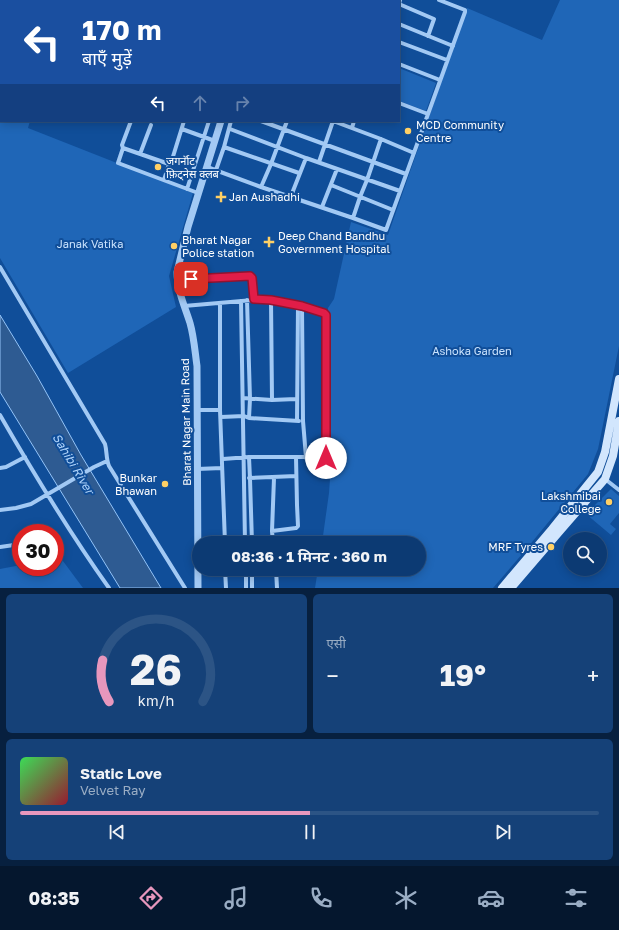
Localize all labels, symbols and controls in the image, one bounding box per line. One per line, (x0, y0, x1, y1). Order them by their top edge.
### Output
text: 170 m (82, 13, 161, 46)
icon: left (16, 16, 68, 68)
text: बाएँ मुड़ें (82, 47, 132, 69)
icon: left (147, 92, 169, 114)
icon: ahead (189, 92, 211, 114)
icon: right (231, 92, 253, 114)
place label: MCD Community Centre (416, 118, 504, 144)
marker: MCD Community Centre (403, 126, 413, 136)
place label: जगर्नॉट फ़िट्नेस क्लब (166, 154, 220, 181)
marker: जगर्नॉट फ़िट्नेस क्लब (153, 162, 163, 172)
place label: Jan Aushadhi (229, 190, 300, 203)
marker: Jan Aushadhi (216, 192, 226, 202)
place label: Deep Chand Bandhu Government Hospital (278, 229, 391, 255)
place label: Bharat Nagar Police station (182, 233, 254, 259)
marker: Deep Chand Bandhu Government Hospital (263, 236, 275, 248)
park label: Janak Vatika (57, 237, 123, 250)
marker: Bharat Nagar Police station (169, 241, 179, 251)
pin (174, 262, 208, 296)
icon: arrive (180, 268, 202, 290)
park label: Ashoka Garden (432, 344, 512, 357)
street label: Bharat Nagar Main Road (178, 358, 193, 486)
water label: Sahibi River (49, 431, 99, 499)
position arrow (305, 437, 347, 479)
place label: Bunkar Bhawan (115, 471, 158, 497)
marker: Bunkar Bhawan (160, 479, 170, 489)
place label: Lakshmibai College (541, 489, 601, 515)
marker: Lakshmibai College (604, 497, 614, 507)
speed limit sign: 30 (12, 524, 64, 576)
map controls (563, 532, 607, 576)
button: search (563, 532, 607, 576)
place label: MRF Tyres (488, 540, 543, 553)
marker: MRF Tyres (546, 542, 556, 552)
text: 08:36 · 1 मिनट · 360 m (231, 547, 387, 565)
text: एसी (327, 635, 346, 651)
text: 26 (130, 643, 182, 693)
text: 19° (440, 657, 486, 693)
text: − (327, 662, 339, 689)
text: + (587, 662, 599, 689)
text: km/h (138, 691, 174, 708)
text: Static Love (80, 764, 162, 782)
text: Velvet Ray (80, 782, 145, 798)
icon: previous (106, 821, 128, 843)
icon: pause (299, 821, 321, 843)
icon: next (492, 821, 514, 843)
icon: directions (137, 884, 165, 912)
icon: music (222, 884, 250, 912)
icon: phone (307, 884, 335, 912)
icon: climate (392, 884, 420, 912)
icon: car (477, 884, 505, 912)
icon: filters (562, 884, 590, 912)
text: 08:35 (29, 887, 80, 909)

